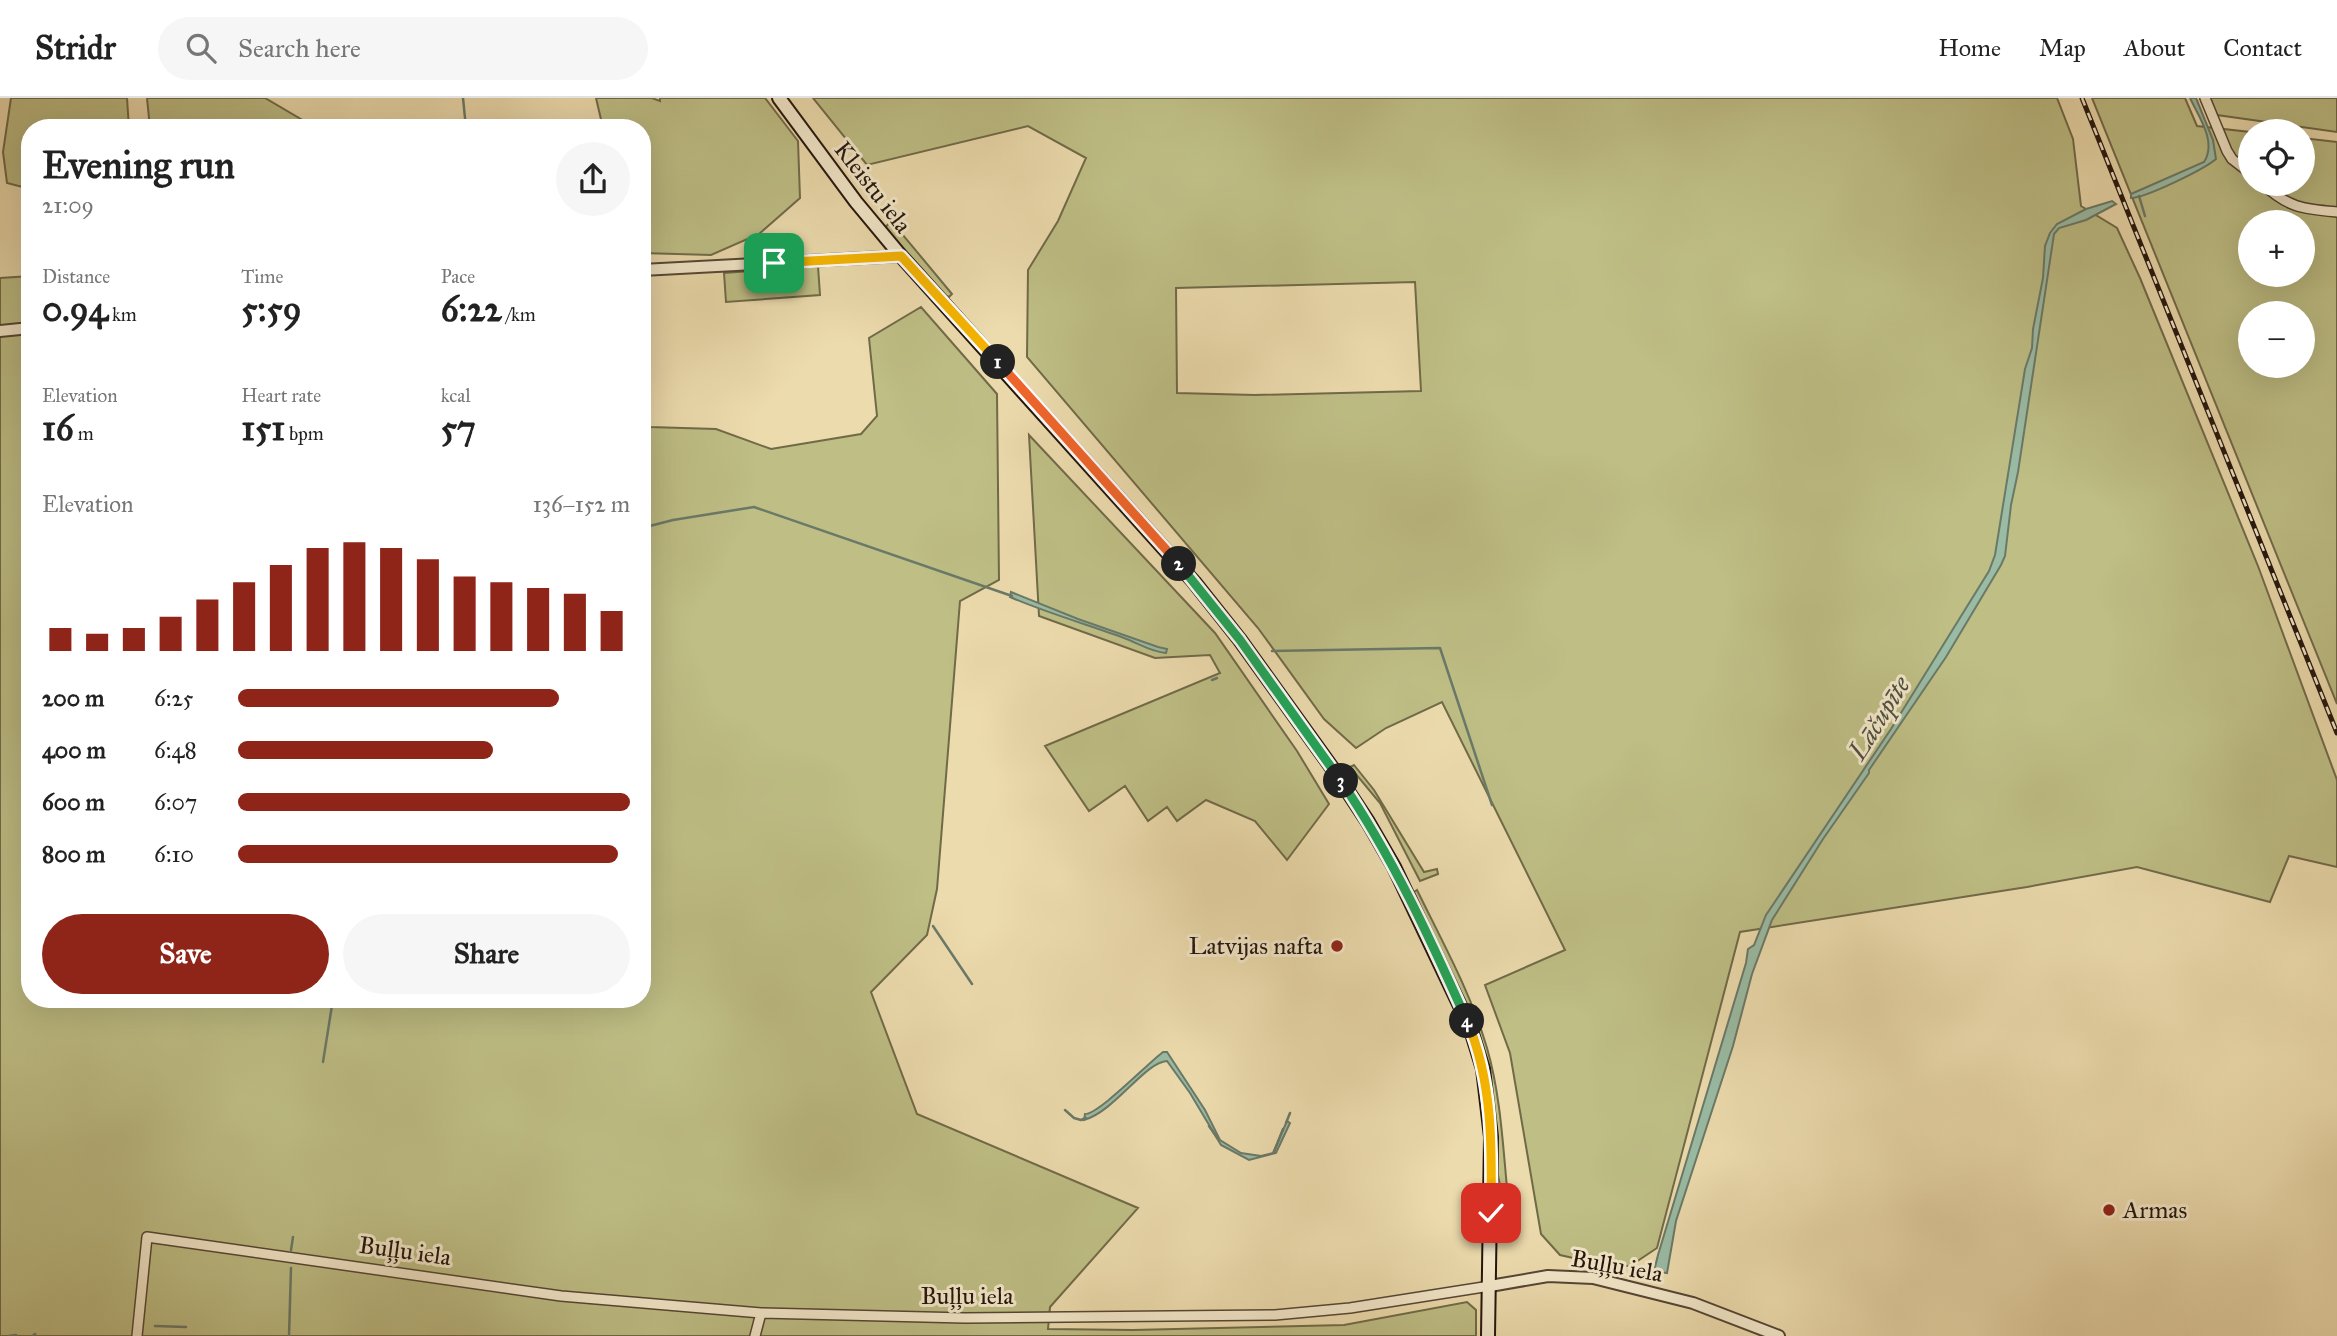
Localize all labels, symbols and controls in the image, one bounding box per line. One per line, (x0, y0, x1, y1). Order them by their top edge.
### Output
search box (158, 17, 648, 80)
text: Stridr (35, 28, 116, 68)
icon: search (182, 29, 220, 67)
text: Search here (238, 32, 361, 64)
text: Home (1938, 33, 2001, 63)
text: Map (2039, 33, 2086, 63)
text: About (2124, 33, 2185, 63)
text: Contact (2223, 33, 2302, 63)
map controls (2238, 119, 2315, 378)
button: locate (2238, 119, 2315, 196)
street label: Kleistu iela (828, 135, 919, 240)
text: Evening run (42, 142, 235, 188)
button: share (556, 142, 630, 216)
text: 21:09 (42, 191, 94, 219)
button: + (2238, 210, 2315, 287)
pin (744, 233, 804, 293)
icon: arrive (755, 244, 793, 282)
text: Distance (42, 265, 110, 288)
text: Time (241, 265, 283, 288)
text: Pace (441, 265, 475, 288)
text: 0.94 (42, 288, 108, 331)
text: 5:59 (241, 288, 301, 331)
text: 6:22 (441, 288, 502, 331)
button: − (2238, 301, 2315, 378)
text: km (108, 303, 137, 326)
text: /km (502, 303, 536, 326)
pin: 1 (981, 344, 1016, 380)
text: 1 (994, 350, 1001, 373)
text: Elevation (42, 384, 117, 407)
text: Heart rate (241, 384, 321, 407)
text: kcal (441, 384, 471, 407)
text: 16 (42, 407, 74, 450)
text: 151 (241, 407, 285, 450)
text: 57 (441, 407, 476, 450)
text: m (74, 422, 94, 445)
text: bpm (285, 422, 324, 445)
text: Elevation (42, 490, 133, 518)
text: 136–152 m (533, 490, 630, 518)
pin: 2 (1162, 546, 1196, 582)
text: 2 (1174, 552, 1183, 575)
water label: Lāčupīte (1841, 670, 1918, 767)
text: 200 m (42, 684, 104, 712)
text: 6:25 (154, 684, 193, 712)
text: 400 m (42, 736, 106, 764)
text: 6:48 (154, 736, 197, 764)
pin: 3 (1324, 764, 1358, 798)
text: 3 (1337, 769, 1344, 792)
text: 600 m (42, 788, 105, 816)
text: 6:07 (154, 788, 197, 816)
text: 800 m (42, 840, 105, 868)
text: 6:10 (154, 840, 194, 868)
button: Save (42, 914, 329, 994)
button: Share (343, 914, 630, 994)
place label: Latvijas nafta (1189, 931, 1324, 961)
marker: Latvijas nafta (1329, 938, 1345, 954)
pin: 4 (1450, 1004, 1484, 1038)
text: 4 (1461, 1009, 1472, 1032)
pin (1461, 1183, 1521, 1243)
icon: check (1472, 1194, 1510, 1232)
place label: Armas (2122, 1195, 2187, 1225)
marker: Armas (2101, 1202, 2117, 1218)
street label: Buļļu iela (357, 1230, 454, 1272)
street label: Buļļu iela (1569, 1243, 1666, 1289)
street label: Buļļu iela (921, 1281, 1014, 1311)

